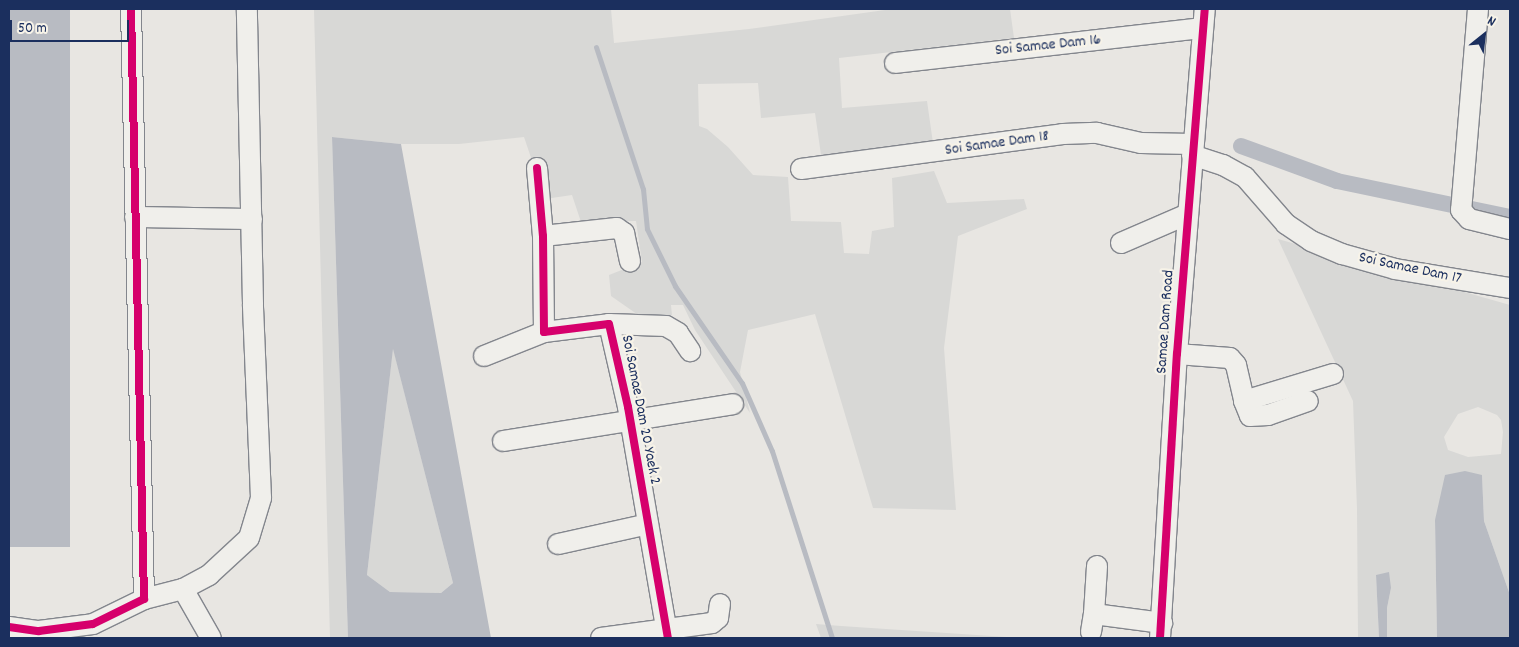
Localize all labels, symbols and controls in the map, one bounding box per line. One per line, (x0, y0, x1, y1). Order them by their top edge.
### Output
scale bar (12, 10, 131, 42)
north arrow (1459, 10, 1509, 60)
text: N (1483, 11, 1499, 32)
text: 50 m (18, 18, 47, 40)
street label: Soi Samae Dam 16 (994, 31, 1102, 61)
street label: Soi Samae Dam 18 (944, 127, 1050, 161)
street label: Soi Samae Dam 17 (1357, 249, 1463, 289)
street label: Samae Dam Road (1153, 269, 1179, 375)
street label: Soi Samae Dam 20 Yaek 2 (616, 334, 664, 486)

